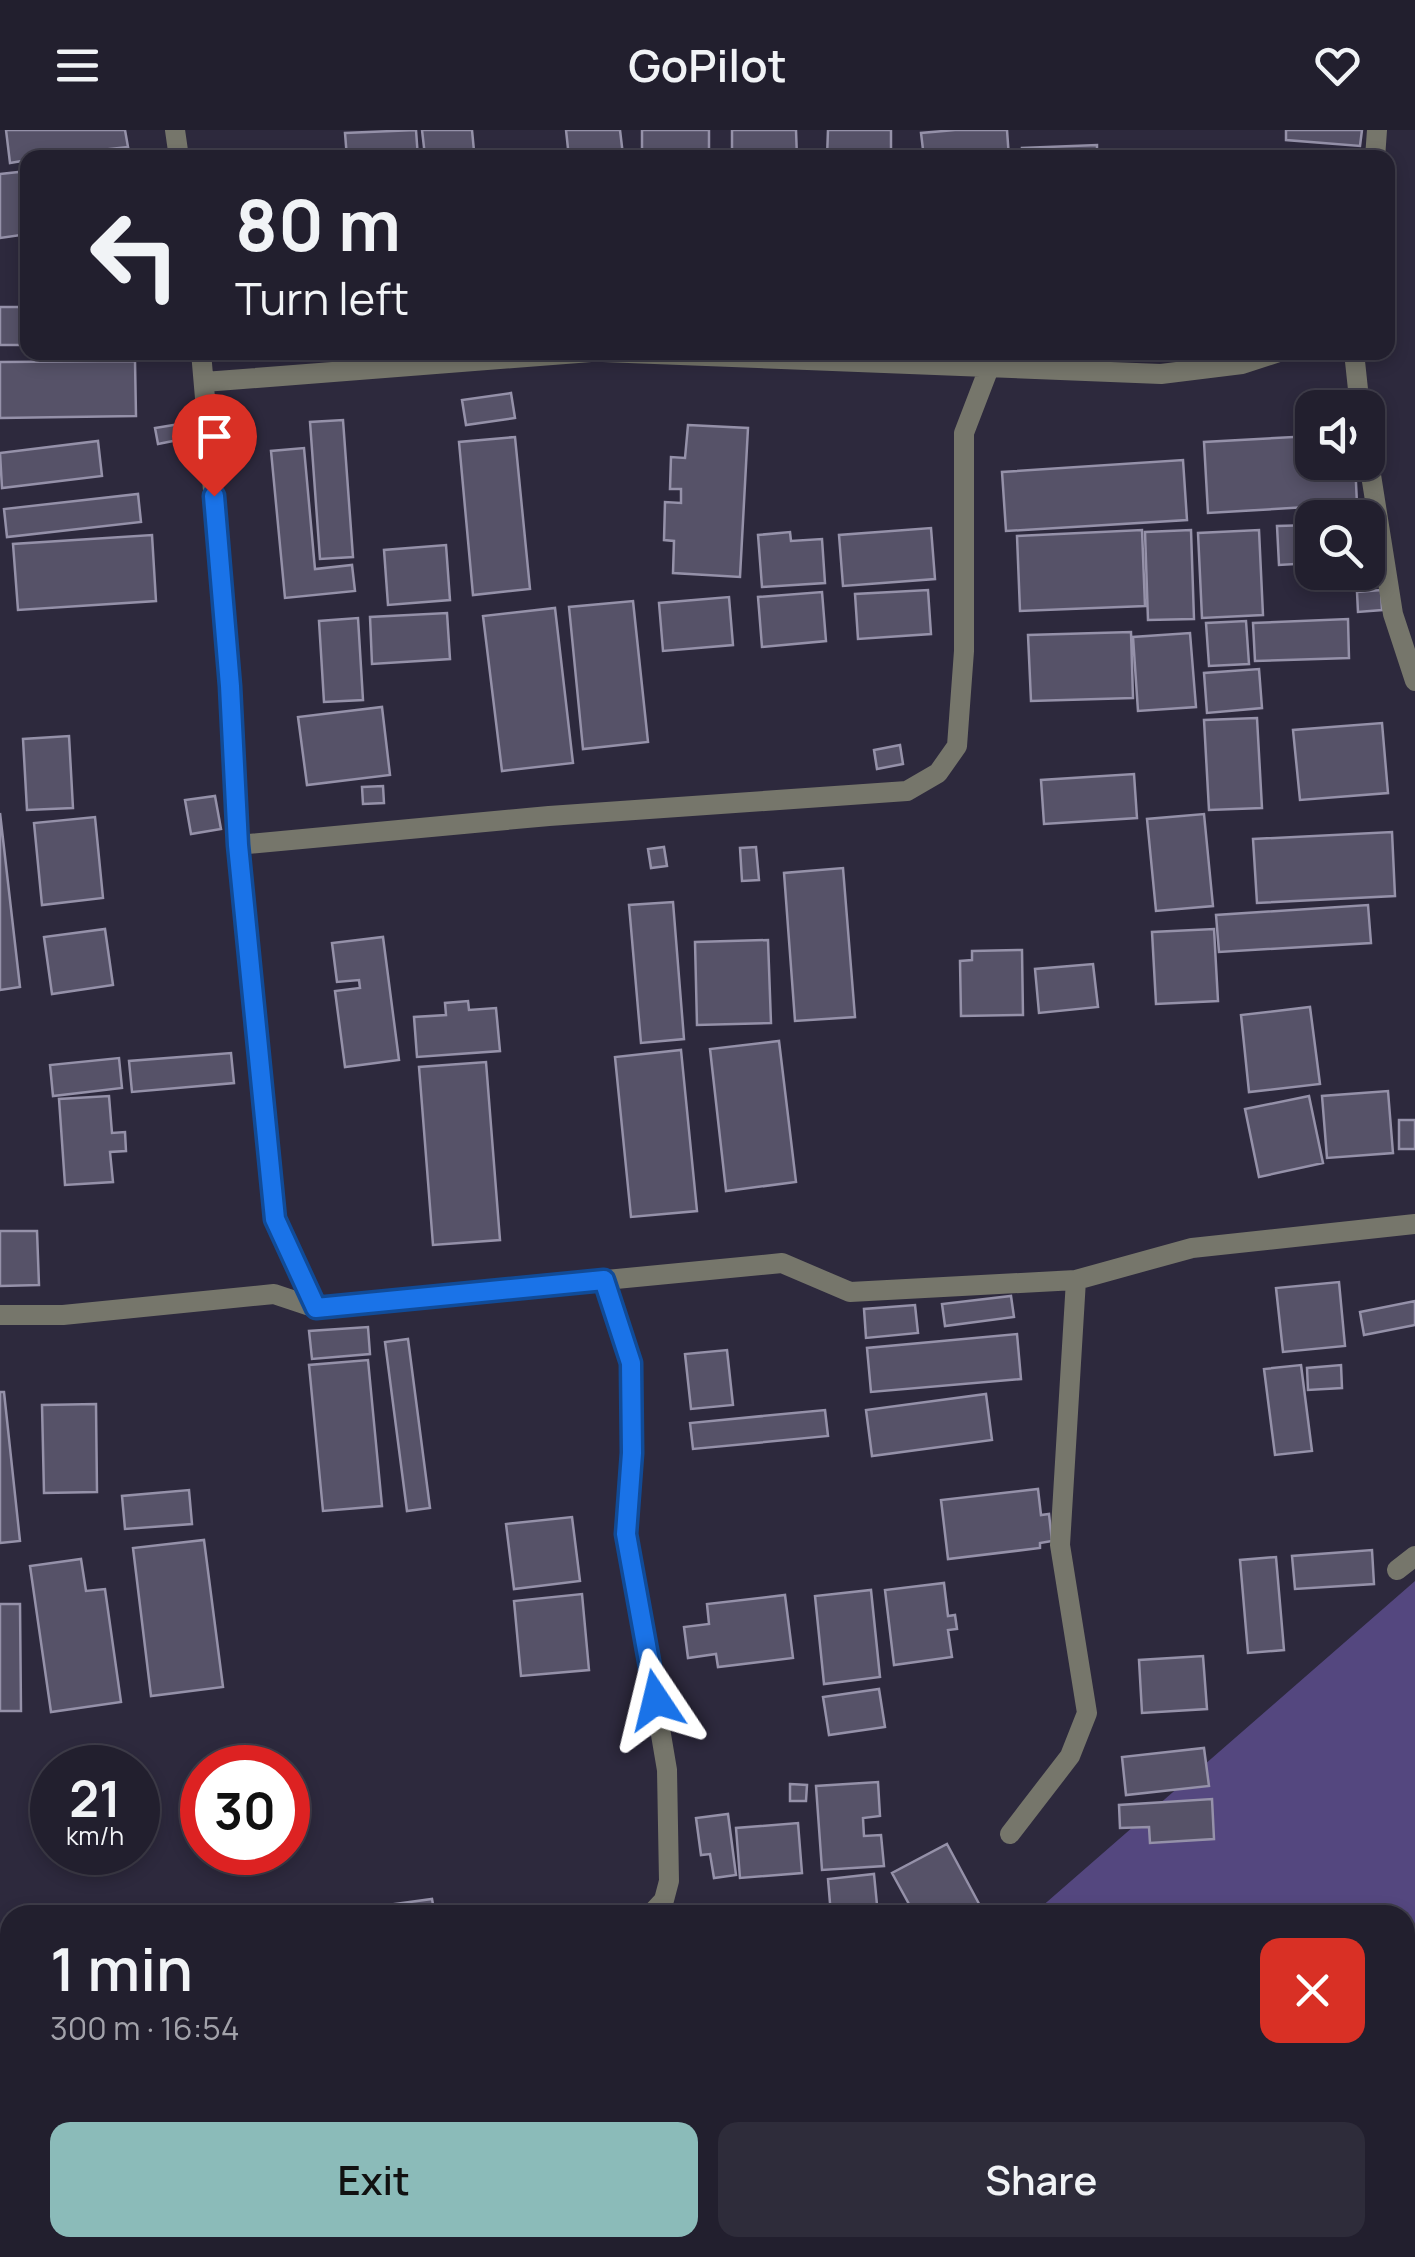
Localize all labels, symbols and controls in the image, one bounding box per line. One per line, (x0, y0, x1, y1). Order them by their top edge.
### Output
text: GoPilot (628, 34, 787, 96)
icon: menu (50, 38, 105, 93)
icon: heart (1310, 38, 1365, 93)
text: 80 m (235, 176, 401, 272)
icon: left (70, 190, 200, 320)
text: Turn left (235, 267, 409, 329)
map controls (1295, 390, 1385, 590)
button: sound (1295, 390, 1385, 480)
pin (172, 394, 257, 497)
icon: arrive (187, 409, 242, 464)
button: search (1295, 500, 1385, 590)
position arrow (604, 1648, 708, 1752)
speed limit sign: 30 (180, 1745, 310, 1875)
text: 21 (69, 1764, 121, 1832)
text: km/h (66, 1818, 124, 1853)
text: 1 min (50, 1927, 193, 2009)
button: close (1260, 1938, 1365, 2043)
text: 300 m · 16:54 (50, 2006, 240, 2050)
button: Exit (50, 2122, 698, 2237)
button: Share (718, 2122, 1365, 2237)

